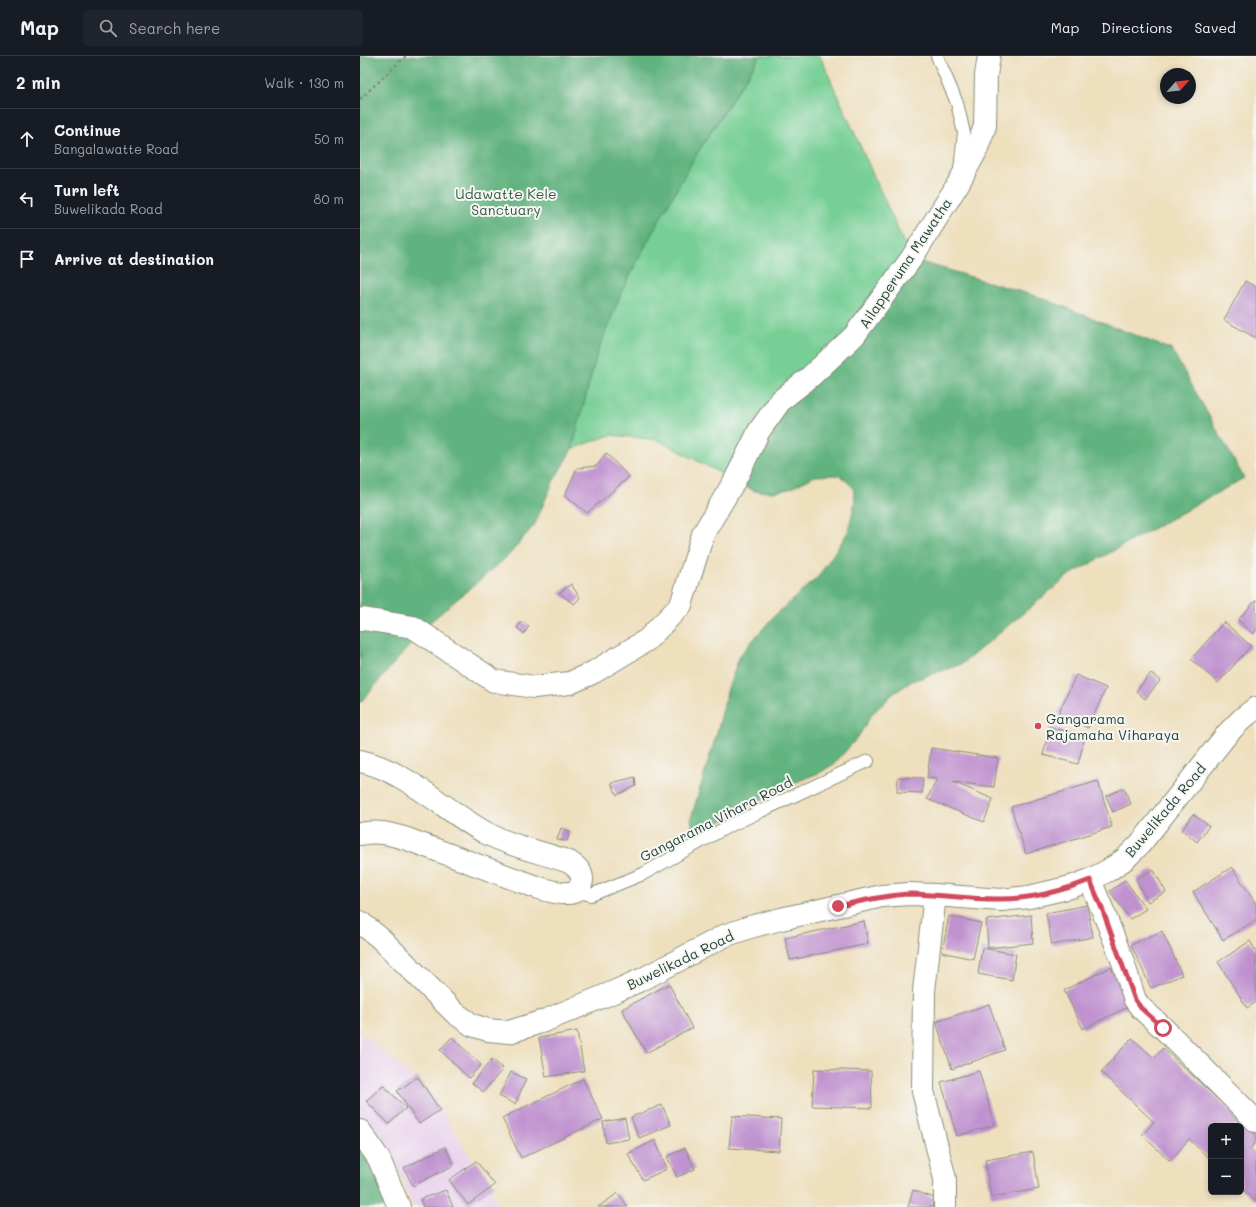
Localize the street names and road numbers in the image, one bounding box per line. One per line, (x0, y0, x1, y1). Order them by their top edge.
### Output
street label: Ailapperuma Mawatha (854, 194, 956, 332)
street label: Buwelikada Road (1120, 759, 1210, 861)
street label: Gangarama Vihara Road (636, 772, 796, 866)
street label: Buwelikada Road (623, 926, 737, 994)

